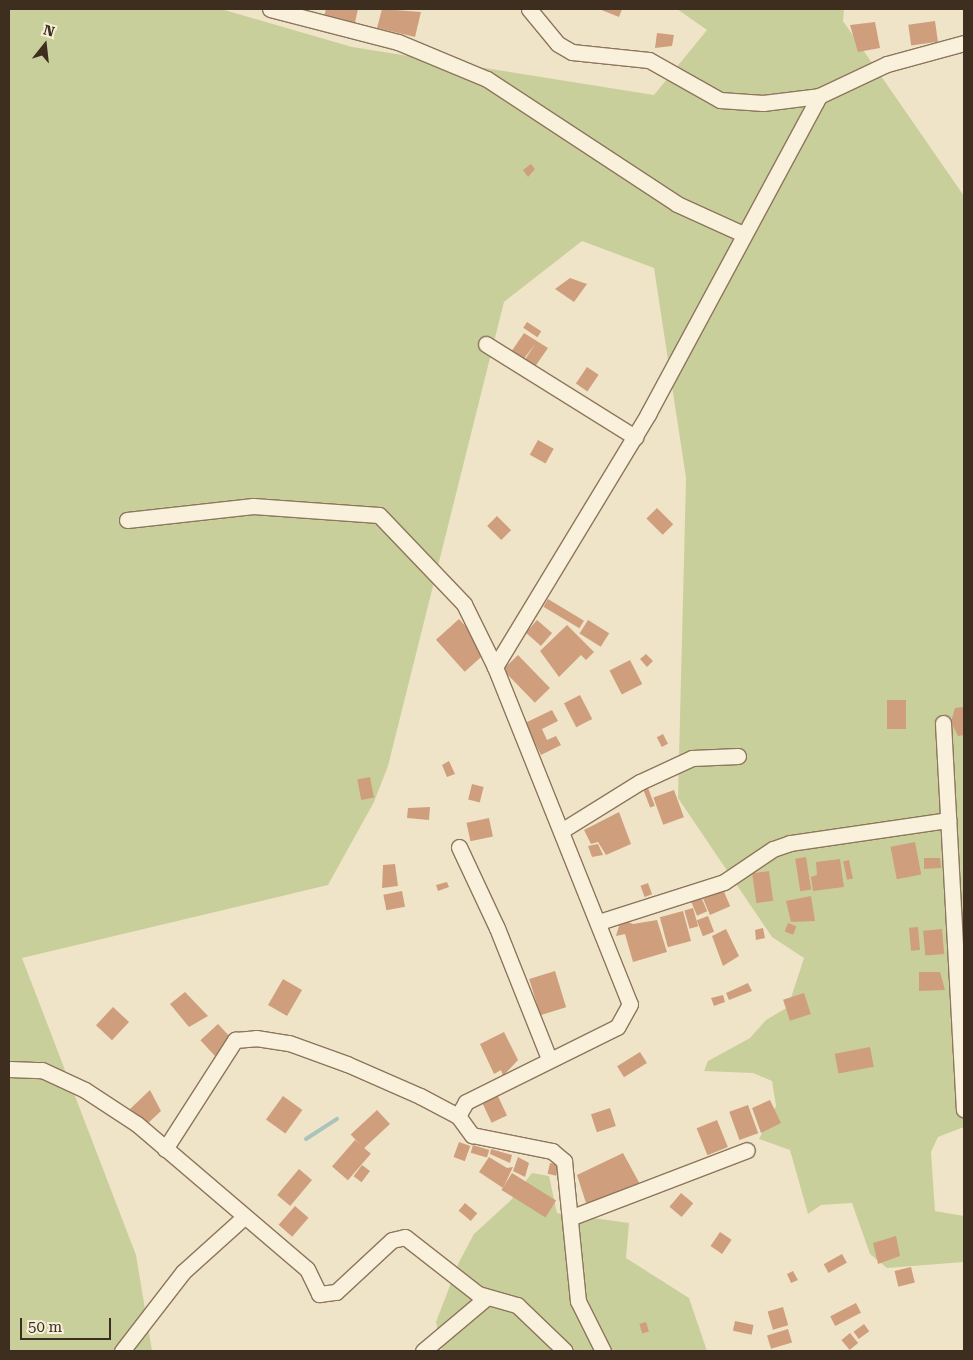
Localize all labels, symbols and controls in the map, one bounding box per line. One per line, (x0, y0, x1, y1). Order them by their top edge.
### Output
north arrow (20, 20, 70, 70)
text: N (42, 21, 57, 40)
scale bar (22, 1308, 114, 1340)
text: 50 m (28, 1318, 62, 1336)

